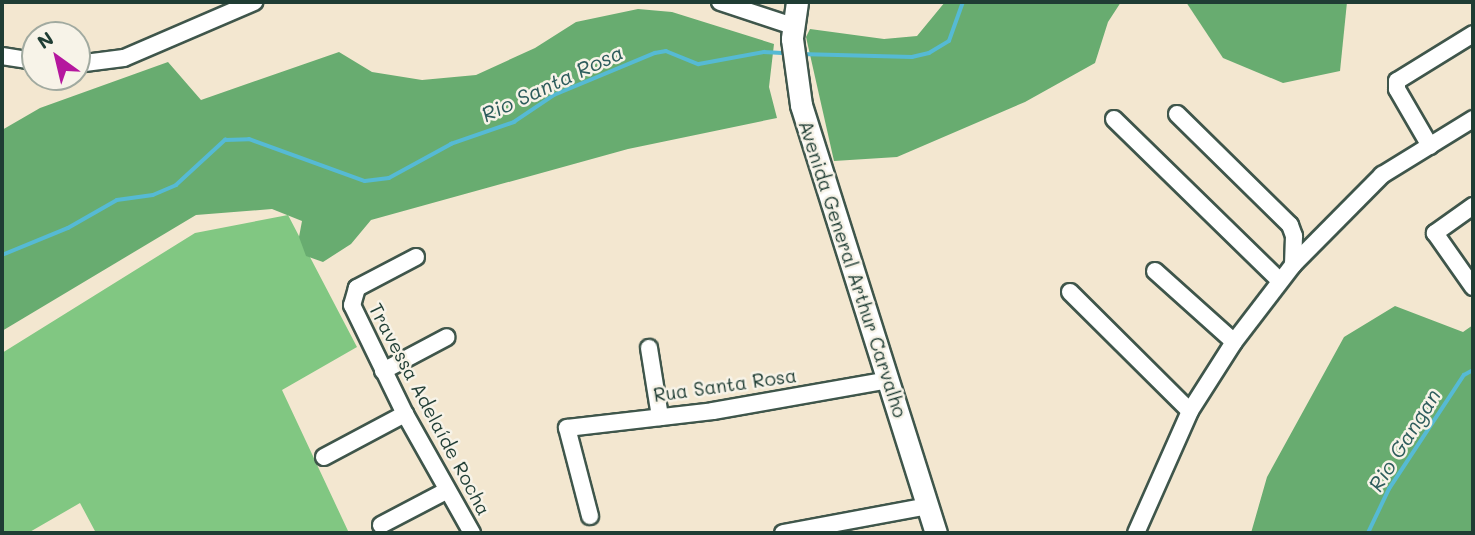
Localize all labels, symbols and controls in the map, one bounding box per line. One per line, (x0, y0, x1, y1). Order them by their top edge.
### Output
north arrow (21, 21, 91, 91)
text: N (32, 25, 58, 54)
water label: Rio Santa Rosa (477, 39, 627, 127)
street label: Avenida General Arthur Carvalho (794, 118, 912, 420)
street label: Travessa Adelaíde Rocha (364, 299, 496, 519)
street label: Rua Santa Rosa (652, 364, 798, 406)
water label: Rio Gangan (1363, 384, 1445, 496)

